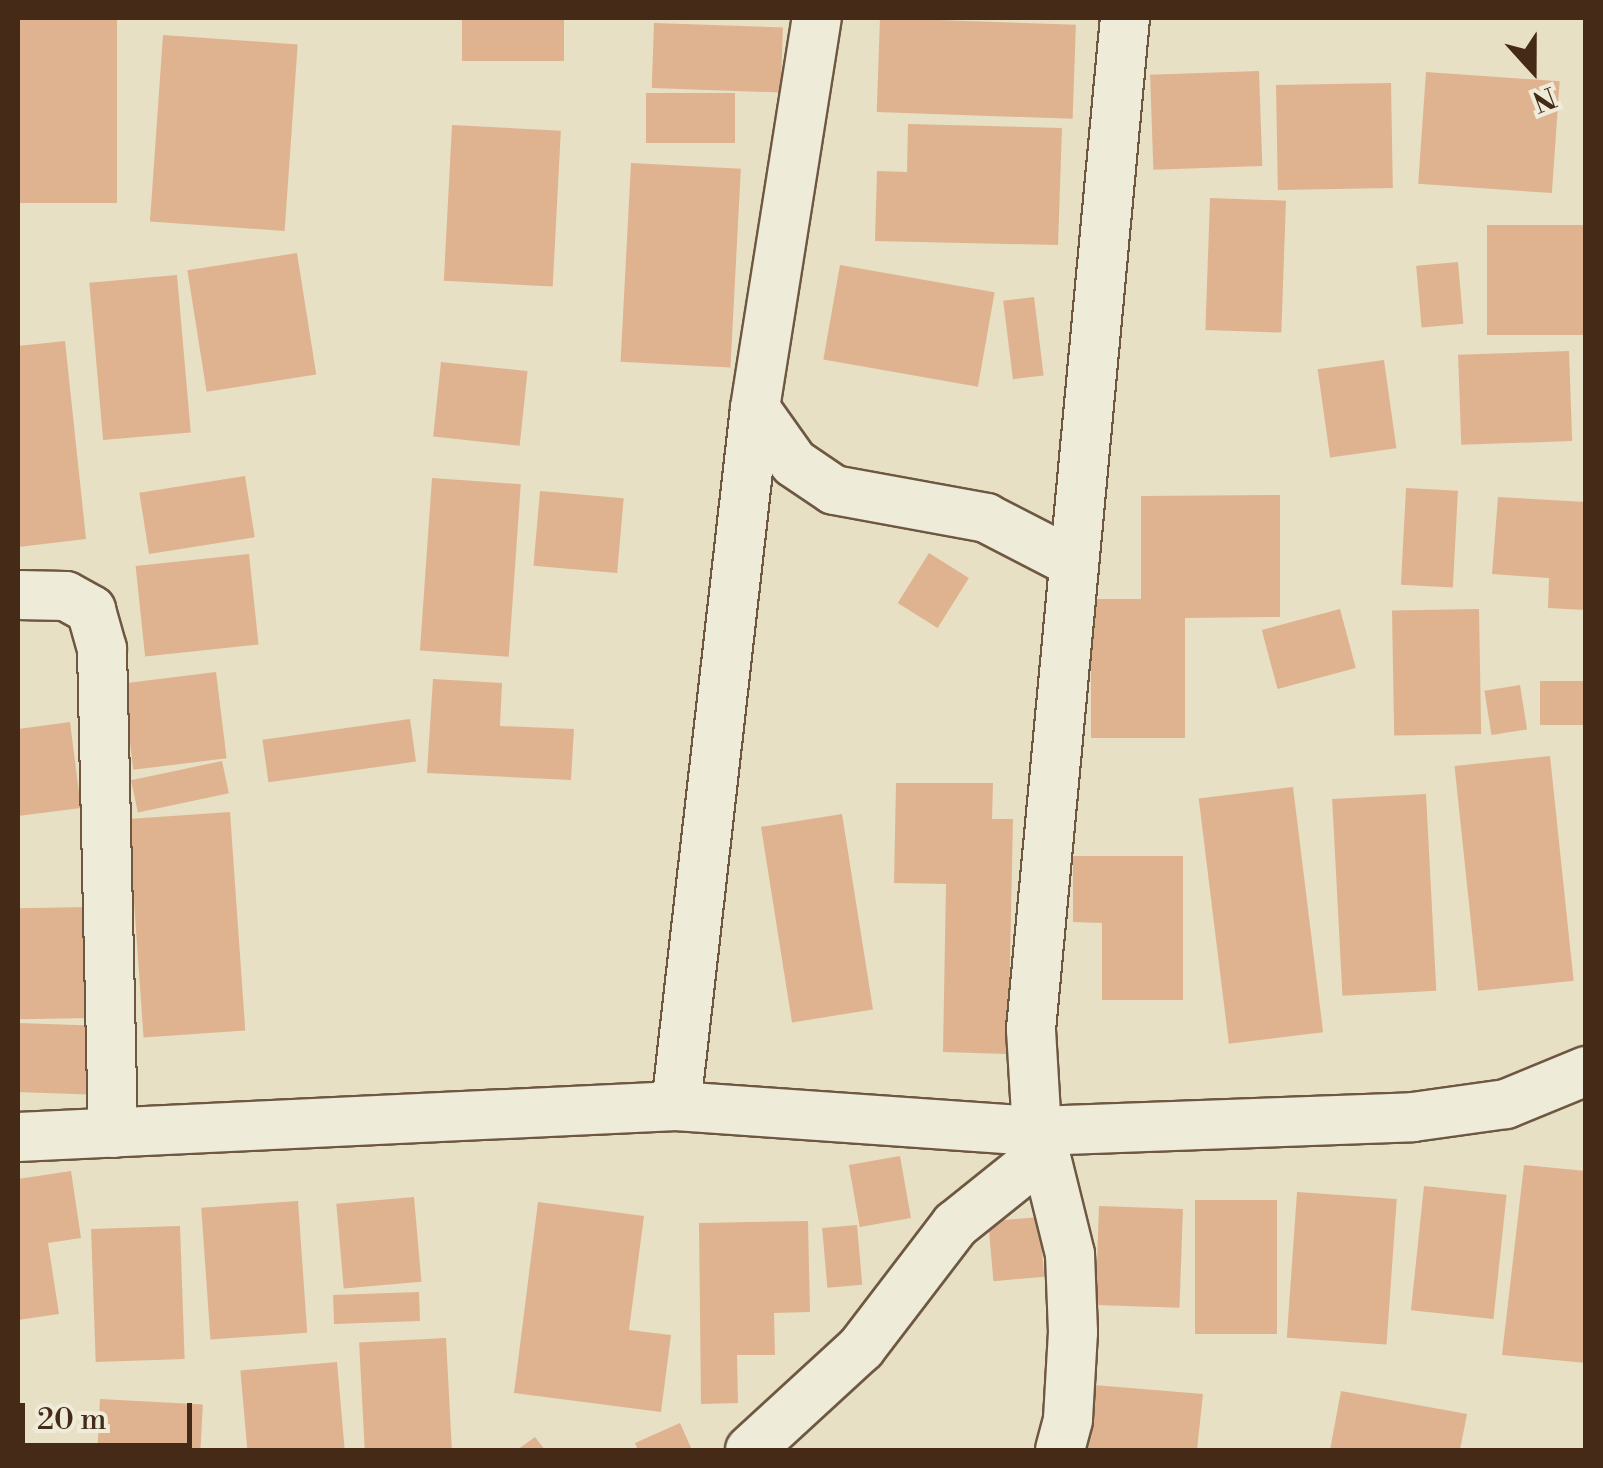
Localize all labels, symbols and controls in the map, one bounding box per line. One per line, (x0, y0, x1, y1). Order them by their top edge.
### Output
north arrow (1483, 20, 1583, 120)
text: N (1527, 78, 1561, 119)
scale bar (25, 1383, 198, 1445)
text: 20 m (37, 1401, 106, 1439)

